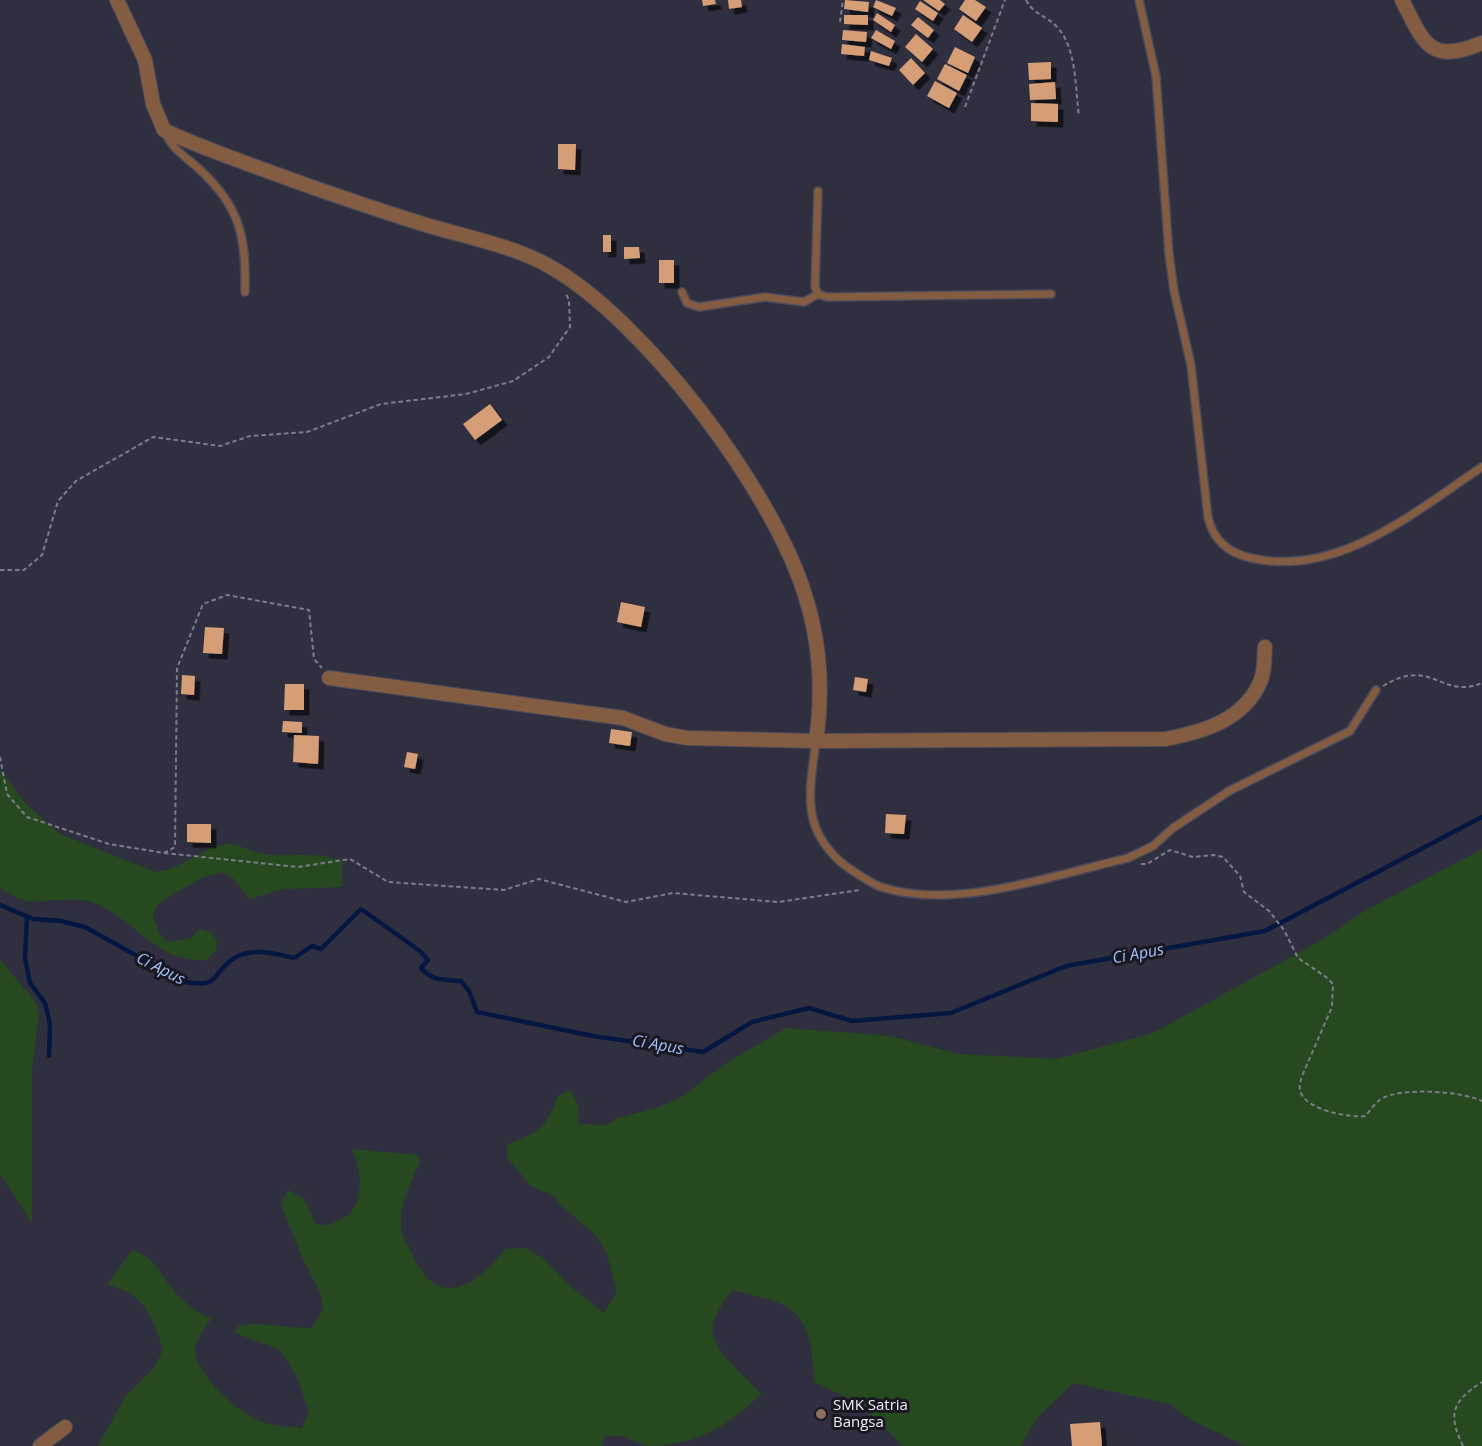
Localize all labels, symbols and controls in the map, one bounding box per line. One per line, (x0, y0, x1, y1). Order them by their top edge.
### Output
water label: Ci Apus (1111, 938, 1166, 968)
water label: Ci Apus (133, 946, 189, 990)
water label: Ci Apus (631, 1029, 686, 1059)
place label: SMK Satria Bangsa (833, 1394, 908, 1431)
marker: SMK Satria Bangsa (814, 1407, 828, 1421)

